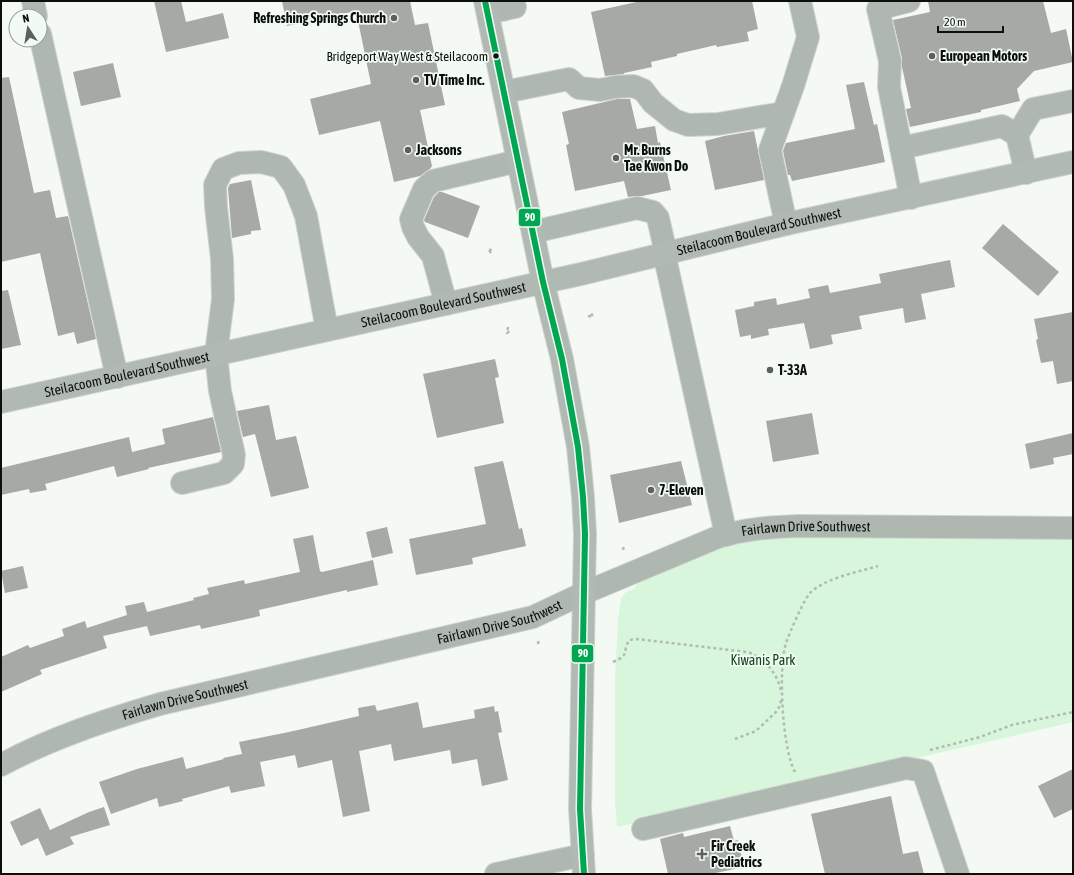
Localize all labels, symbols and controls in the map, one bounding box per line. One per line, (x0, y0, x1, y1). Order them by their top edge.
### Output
north arrow (8, 8, 48, 48)
scale bar (938, 8, 1003, 34)
place label: Refreshing Springs Church (253, 10, 386, 26)
text: N (21, 12, 30, 25)
marker: Refreshing Springs Church (389, 13, 399, 23)
text: 20 m (944, 15, 966, 29)
place label: European Motors (940, 48, 1027, 64)
place label: Bridgeport Way West & Steilacoom (326, 49, 488, 64)
marker: Bridgeport Way West & Steilacoom (491, 51, 501, 61)
marker: European Motors (927, 51, 937, 61)
place label: TV Time Inc. (424, 72, 485, 88)
marker: TV Time Inc. (411, 75, 421, 85)
place label: Jacksons (415, 142, 462, 158)
place label: Mr. Burns Tae Kwon Do (624, 142, 689, 174)
marker: Jacksons (403, 145, 413, 155)
marker: Mr. Burns Tae Kwon Do (611, 153, 621, 163)
street label: Steilacoom Boulevard Southwest (675, 204, 843, 258)
line badge: 90 (518, 208, 541, 227)
text: 90 (525, 211, 535, 223)
street label: Steilacoom Boulevard Southwest (359, 278, 527, 330)
street label: Steilacoom Boulevard Southwest (43, 348, 211, 400)
place label: T-33A (778, 362, 807, 378)
marker: T-33A (765, 365, 775, 375)
place label: 7-Eleven (659, 482, 704, 498)
marker: 7-Eleven (646, 485, 656, 495)
street label: Fairlawn Drive Southwest (740, 518, 871, 539)
street label: Fairlawn Drive Southwest (435, 597, 565, 647)
line badge: 90 (571, 644, 594, 663)
text: 90 (578, 647, 588, 659)
park label: Kiwanis Park (730, 652, 796, 668)
street label: Fairlawn Drive Southwest (120, 676, 250, 723)
place label: Fir Creek Pediatrics (711, 838, 762, 870)
marker: Fir Creek Pediatrics (696, 848, 708, 860)

